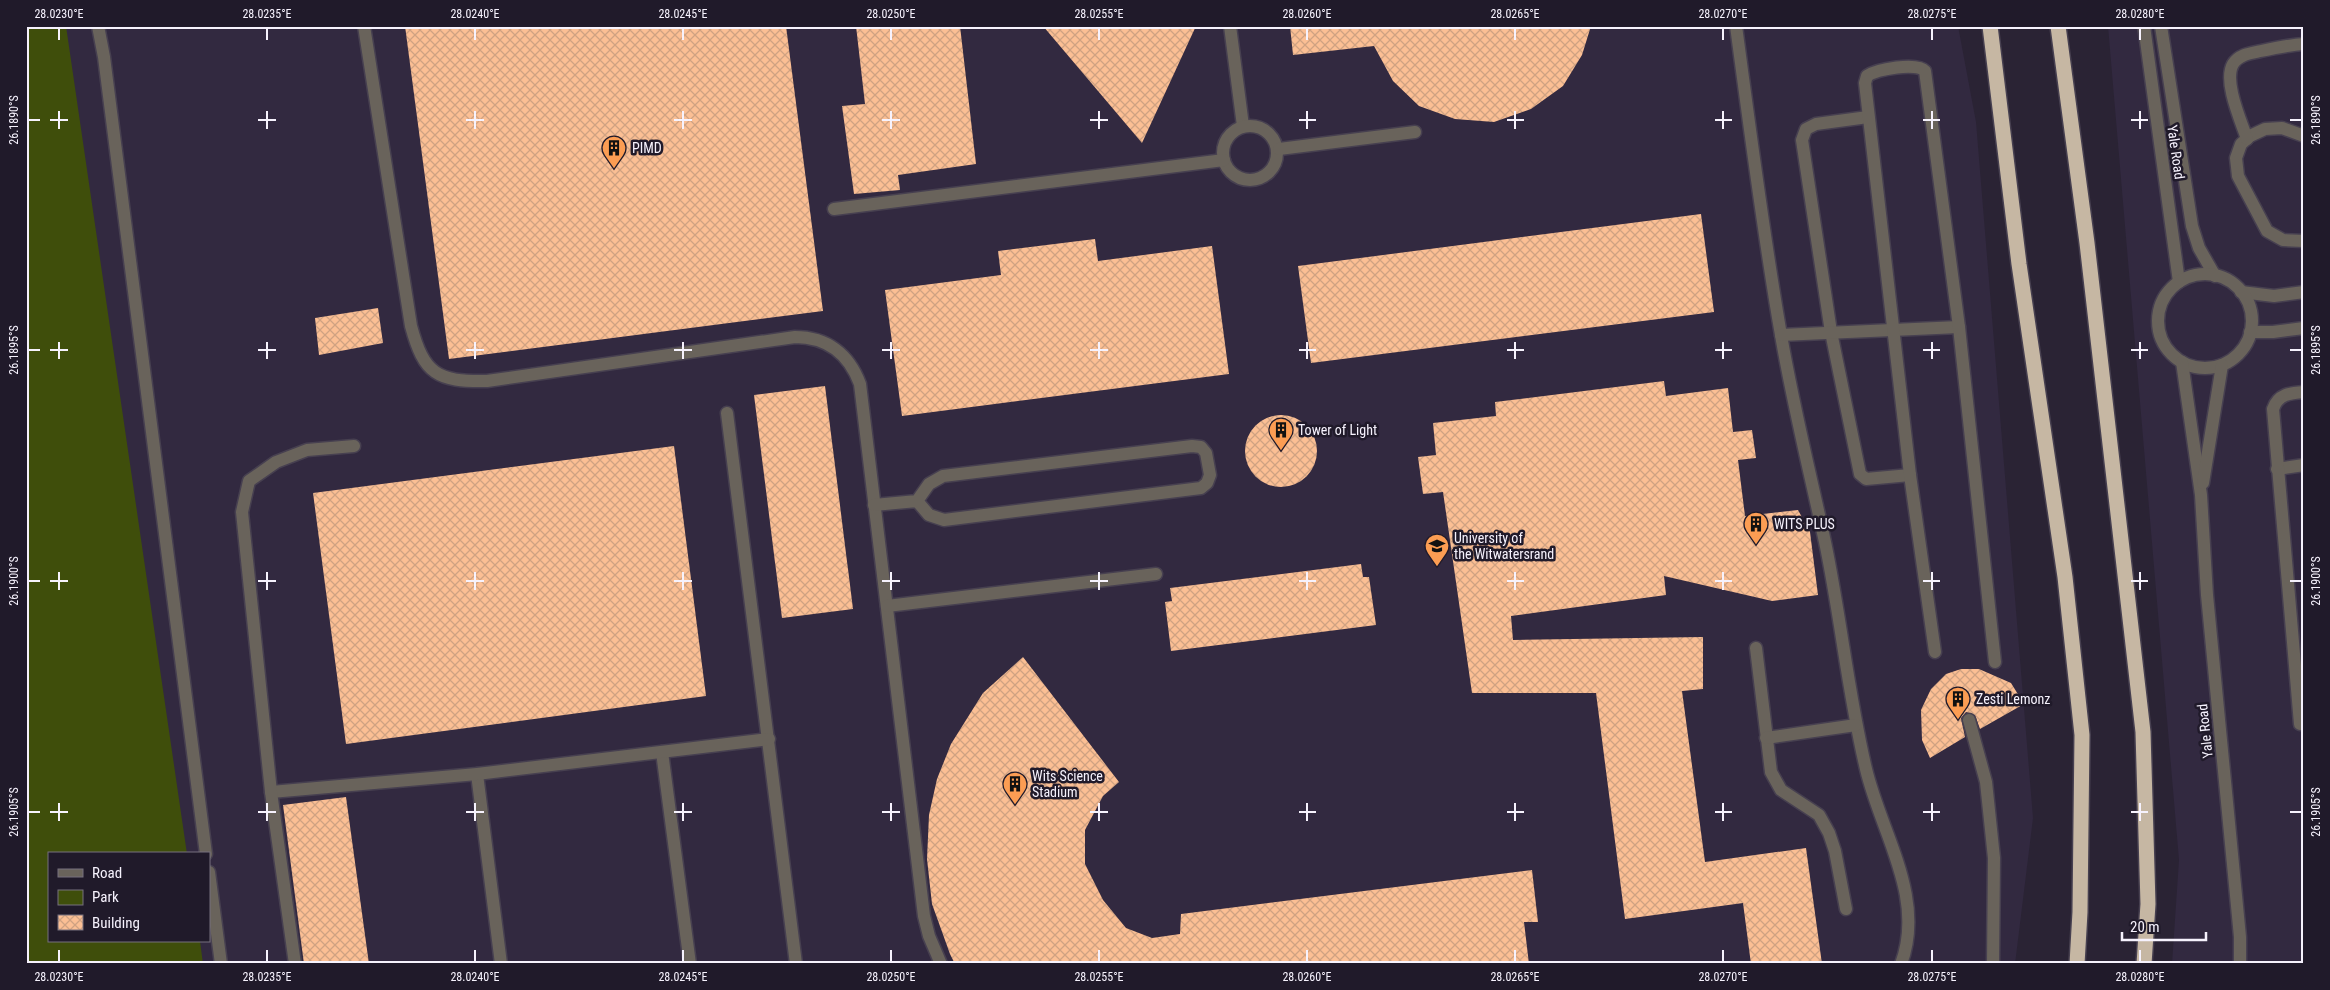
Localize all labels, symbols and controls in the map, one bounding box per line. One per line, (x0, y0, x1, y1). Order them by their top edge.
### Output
text: 28.0230°E (34, 7, 84, 21)
text: 28.0235°E (242, 7, 292, 21)
text: 28.0240°E (450, 7, 500, 21)
text: 28.0245°E (658, 7, 708, 21)
text: 28.0250°E (866, 7, 916, 21)
text: 28.0255°E (1074, 7, 1124, 21)
text: 28.0260°E (1282, 7, 1332, 21)
text: 28.0265°E (1490, 7, 1540, 21)
text: 28.0270°E (1698, 7, 1748, 21)
text: 28.0275°E (1907, 7, 1957, 21)
text: 28.0280°E (2115, 7, 2165, 21)
text: 26.1890°S (7, 95, 21, 145)
text: 26.1890°S (2309, 95, 2323, 145)
street label: Yale Road (2164, 124, 2188, 180)
building icon: PIMD (601, 135, 627, 169)
place label: PIMD (632, 140, 662, 156)
text: 26.1895°S (7, 325, 21, 375)
text: 26.1895°S (2309, 325, 2323, 375)
building icon: Tower of Light (1268, 417, 1294, 451)
place label: Tower of Light (1298, 422, 1377, 438)
building icon: WITS PLUS (1743, 511, 1769, 545)
place label: WITS PLUS (1774, 516, 1835, 532)
place label: University of the Witwatersrand (1454, 530, 1554, 562)
school or university icon: University of the Witwatersrand (1424, 533, 1450, 567)
text: 26.1900°S (7, 556, 21, 606)
text: 26.1900°S (2309, 556, 2323, 606)
building icon: Zesti Lemonz (1945, 686, 1971, 720)
place label: Zesti Lemonz (1976, 691, 2050, 707)
street label: Yale Road (2194, 703, 2216, 759)
place label: Wits Science Stadium (1032, 768, 1103, 800)
building icon: Wits Science Stadium (1002, 771, 1028, 805)
text: 26.1905°S (7, 787, 21, 837)
text: 26.1905°S (2309, 787, 2323, 837)
legend (48, 852, 210, 942)
text: Road (92, 864, 122, 882)
text: Park (92, 888, 119, 906)
scale bar (2122, 910, 2206, 942)
text: Building (92, 914, 140, 932)
text: 20 m (2130, 918, 2160, 936)
text: 28.0230°E (34, 970, 84, 984)
text: 28.0235°E (242, 970, 292, 984)
text: 28.0240°E (450, 970, 500, 984)
text: 28.0245°E (658, 970, 708, 984)
text: 28.0250°E (866, 970, 916, 984)
text: 28.0255°E (1074, 970, 1124, 984)
text: 28.0260°E (1282, 970, 1332, 984)
text: 28.0265°E (1490, 970, 1540, 984)
text: 28.0270°E (1698, 970, 1748, 984)
text: 28.0275°E (1907, 970, 1957, 984)
text: 28.0280°E (2115, 970, 2165, 984)

